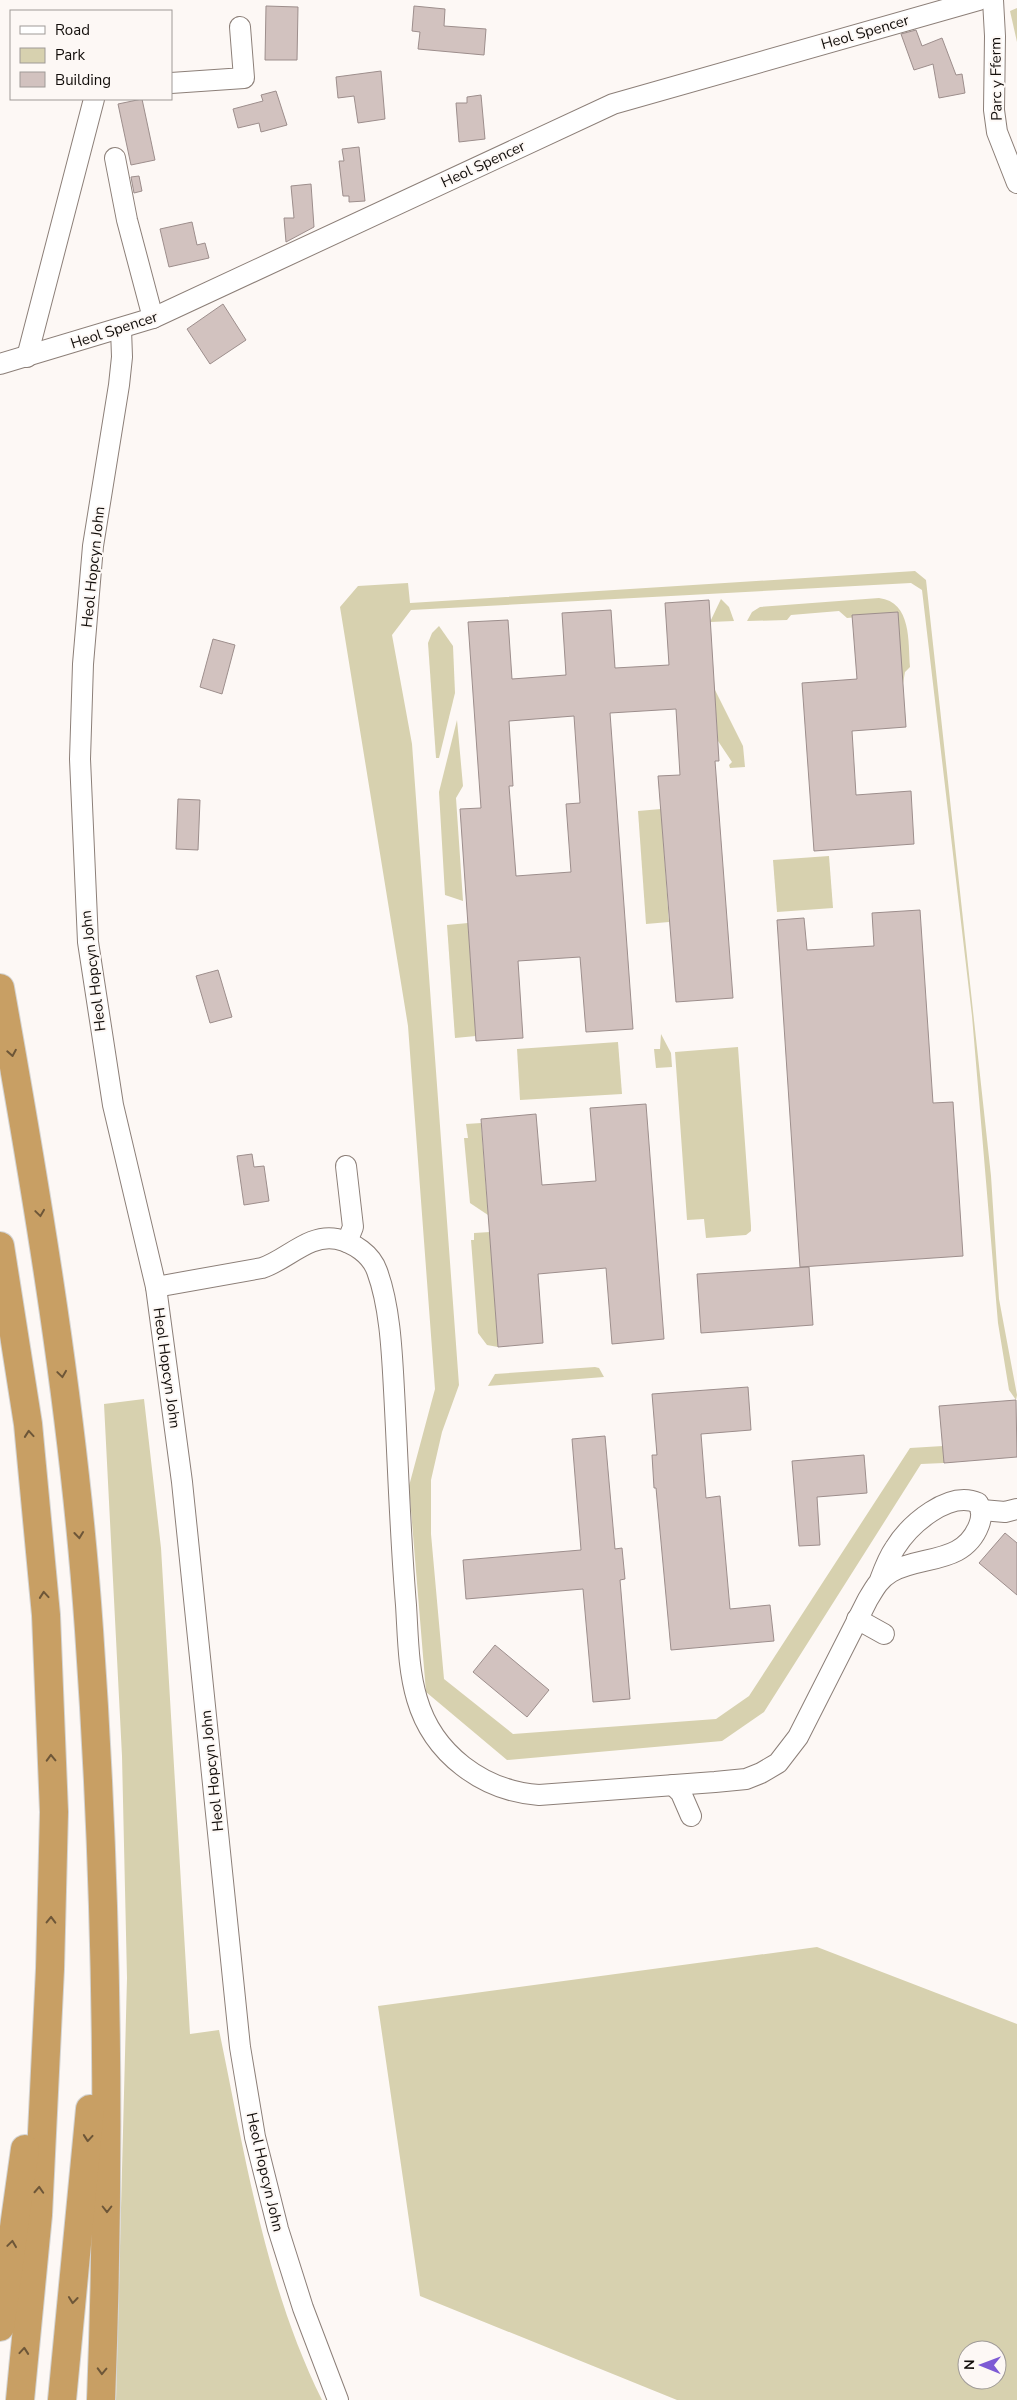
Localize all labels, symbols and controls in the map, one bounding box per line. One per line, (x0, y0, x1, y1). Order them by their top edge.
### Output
legend (10, 10, 172, 100)
street label: Heol Spencer (819, 10, 912, 54)
text: Road (55, 20, 90, 40)
street label: Parc y Fferm (985, 37, 1007, 121)
text: Park (55, 45, 85, 65)
text: Building (55, 70, 111, 90)
street label: Heol Spencer (438, 136, 529, 192)
street label: Heol Spencer (68, 306, 161, 354)
street label: Heol Hopcyn John (77, 505, 109, 629)
street label: Heol Hopcyn John (76, 909, 110, 1033)
one-way arrow (6, 1048, 16, 1057)
one-way arrow (34, 1208, 44, 1217)
street label: Heol Hopcyn John (149, 1306, 185, 1430)
one-way arrow (56, 1370, 67, 1378)
one-way arrow (23, 1429, 34, 1437)
one-way arrow (74, 1532, 85, 1540)
one-way arrow (39, 1591, 50, 1599)
street label: Heol Hopcyn John (196, 1709, 228, 1833)
one-way arrow (46, 1754, 57, 1762)
one-way arrow (46, 1916, 56, 1924)
street label: Heol Hopcyn John (242, 2110, 288, 2234)
one-way arrow (83, 2135, 94, 2143)
one-way arrow (33, 2185, 44, 2193)
one-way arrow (102, 2205, 112, 2213)
one-way arrow (6, 2240, 16, 2249)
one-way arrow (68, 2296, 79, 2304)
north arrow (957, 2340, 1007, 2390)
one-way arrow (19, 2347, 30, 2355)
text: N (960, 2359, 979, 2370)
one-way arrow (97, 2368, 107, 2375)

